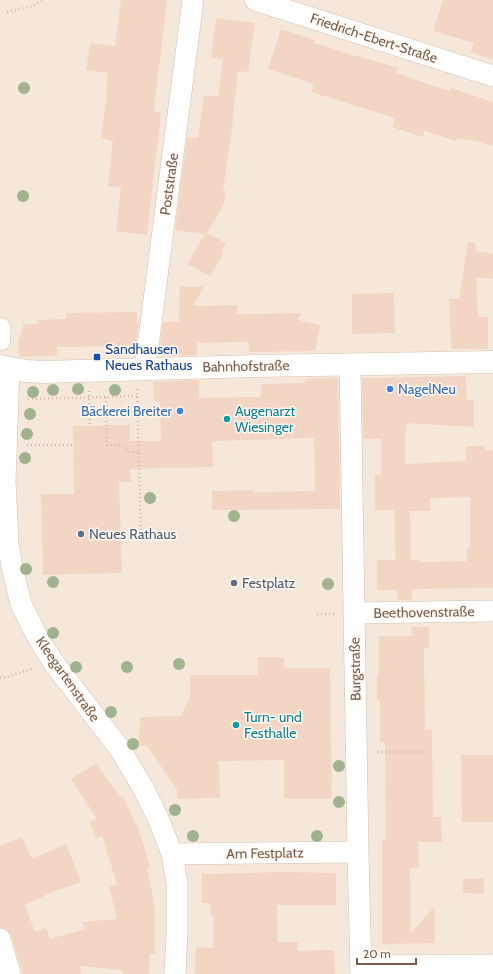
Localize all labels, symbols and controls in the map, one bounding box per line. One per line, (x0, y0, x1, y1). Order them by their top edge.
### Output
street label: Friedrich-Ebert-Straße (308, 9, 440, 67)
street label: Poststraße (156, 152, 182, 216)
place label: Sandhausen Neues Rathaus (105, 340, 193, 374)
marker: Sandhausen Neues Rathaus (92, 352, 102, 362)
street label: Bahnhofstraße (202, 356, 290, 376)
place label: NagelNeu (398, 380, 456, 398)
marker: NagelNeu (385, 384, 395, 394)
place label: Bäckerei Breiter (81, 402, 173, 420)
place label: Augenarzt Wiesinger (235, 402, 295, 436)
marker: Bäckerei Breiter (175, 406, 185, 416)
marker: Augenarzt Wiesinger (222, 414, 232, 424)
place label: Neues Rathaus (89, 525, 177, 543)
marker: Neues Rathaus (76, 529, 86, 539)
place label: Festplatz (242, 574, 296, 592)
marker: Festplatz (229, 578, 239, 588)
street label: Beethovenstraße (373, 602, 475, 622)
street label: Kleegartenstraße (32, 633, 104, 725)
street label: Burgstraße (345, 637, 365, 701)
place label: Turn- und Festhalle (244, 708, 302, 742)
marker: Turn- und Festhalle (231, 720, 241, 730)
street label: Am Festplatz (226, 843, 304, 863)
scale bar (357, 940, 416, 966)
text: 20 m (363, 946, 391, 961)

